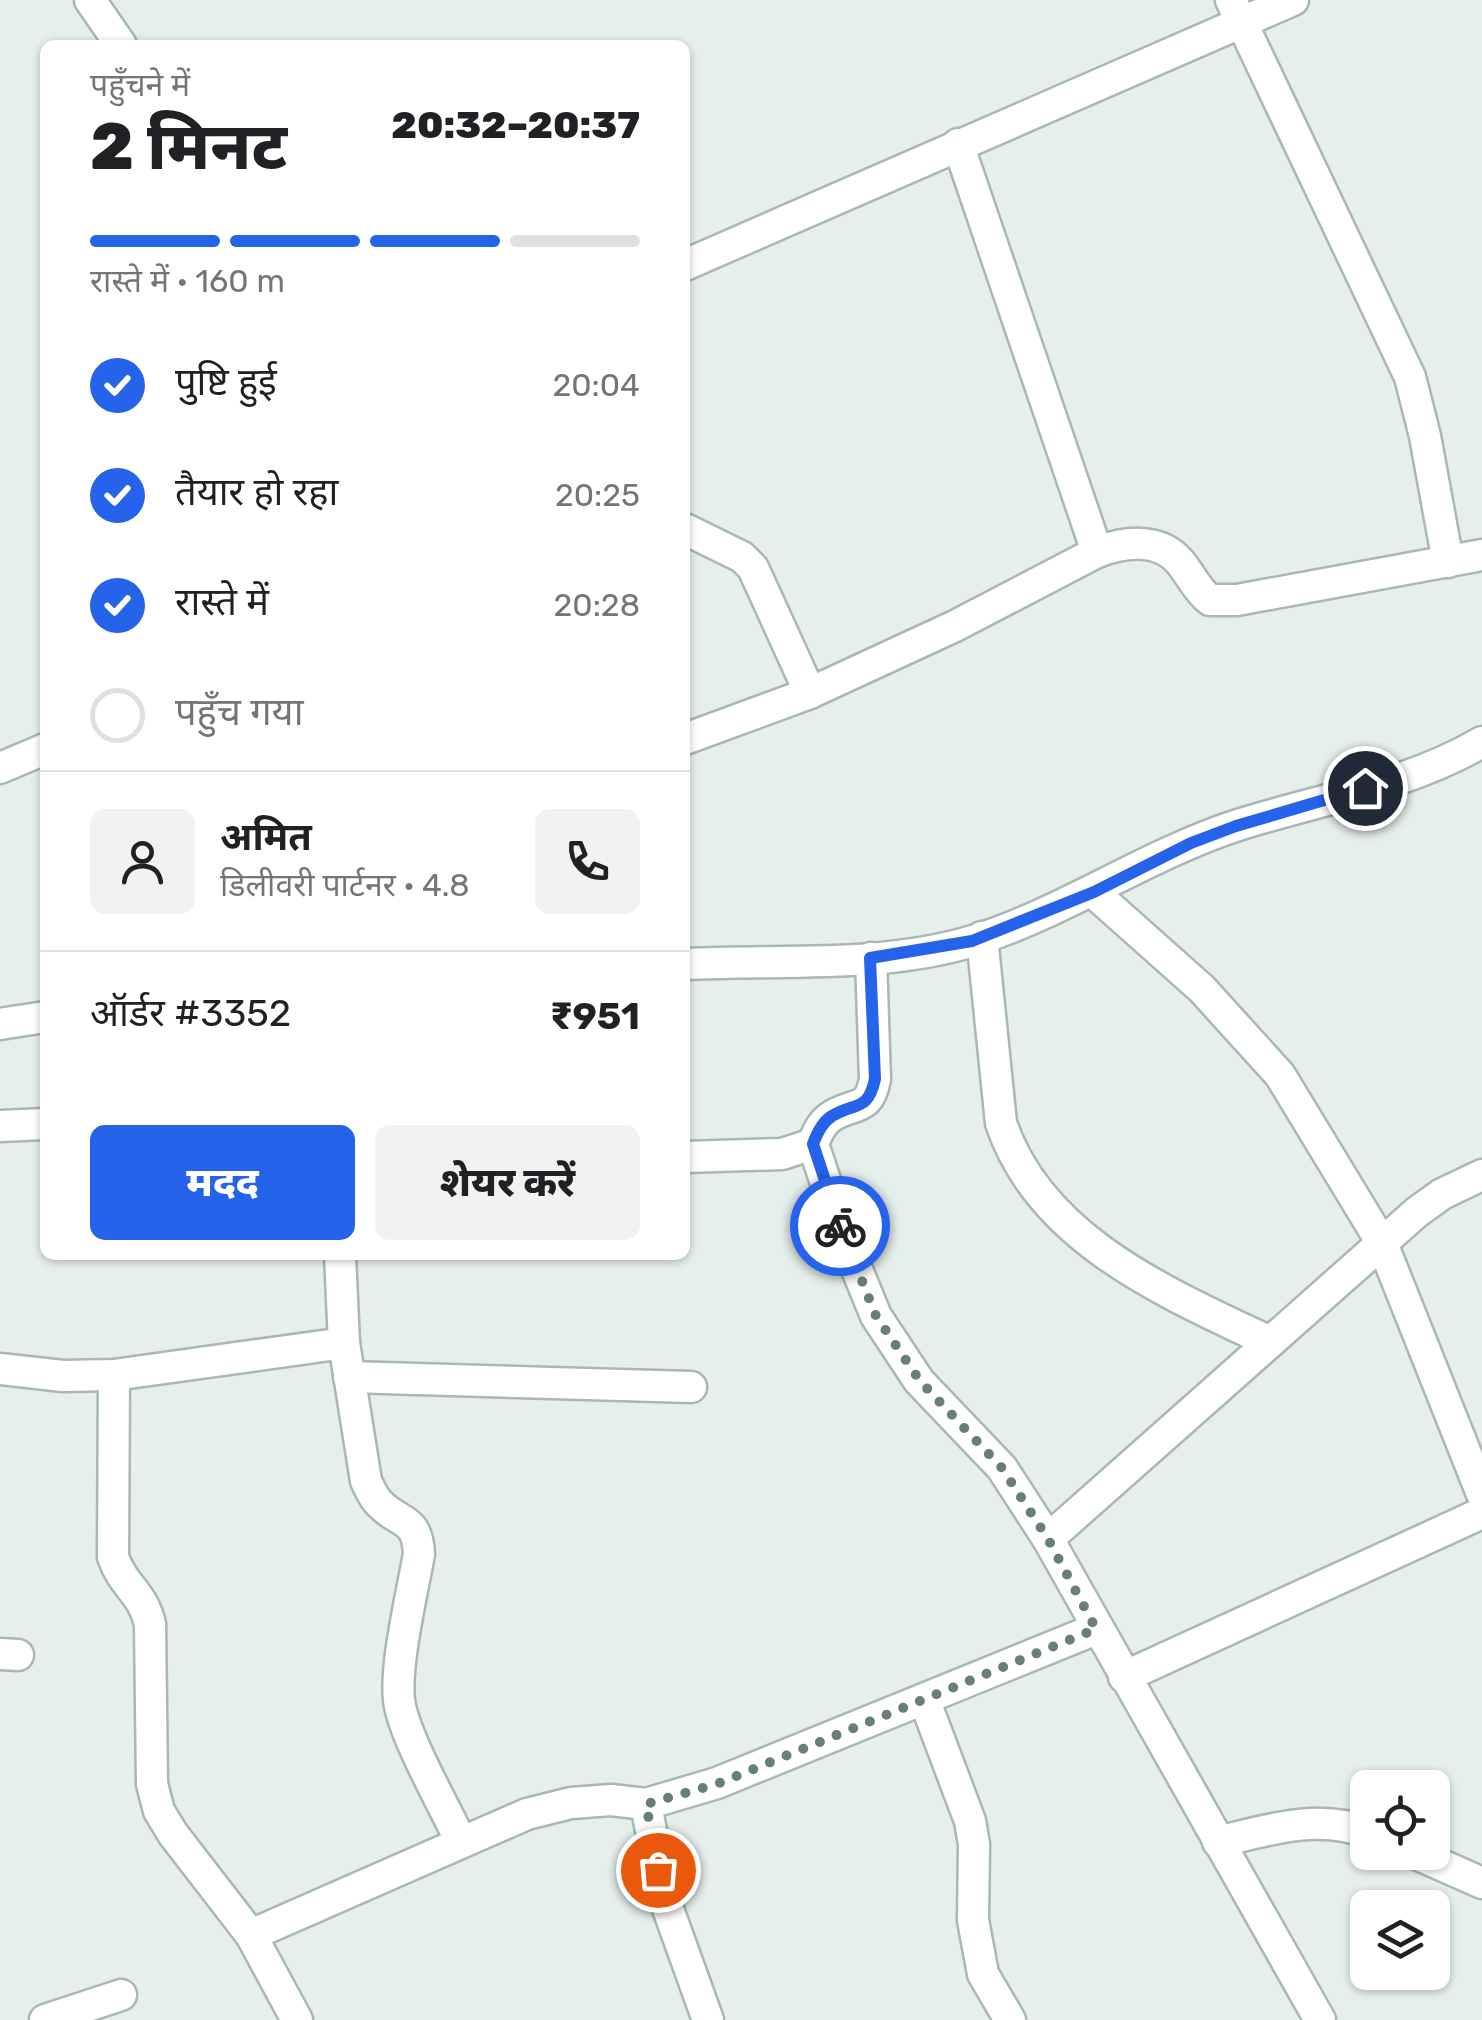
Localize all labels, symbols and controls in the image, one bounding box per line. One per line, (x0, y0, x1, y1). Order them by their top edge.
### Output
text: पहुँचने में (90, 66, 190, 104)
text: 20:32–20:37 (391, 102, 640, 148)
text: 2 मिनट (90, 108, 287, 185)
text: रास्ते में · 160 m (90, 262, 285, 300)
icon: check (90, 358, 145, 413)
text: पुष्टि हुई (175, 359, 277, 405)
text: 20:04 (553, 366, 640, 404)
icon: check (90, 468, 145, 523)
text: तैयार हो रहा (175, 469, 338, 515)
text: 20:25 (555, 476, 640, 514)
icon: check (90, 578, 145, 633)
text: रास्ते में (175, 579, 269, 625)
text: 20:28 (554, 586, 640, 624)
text: पहुँच गया (175, 689, 303, 735)
pin (1323, 746, 1408, 831)
icon: home (1338, 761, 1393, 816)
button: person (90, 809, 195, 914)
button: phone (535, 809, 640, 914)
text: अमित (220, 814, 312, 860)
text: डिलीवरी पार्टनर · 4.8 (220, 866, 470, 904)
text: ऑर्डर #3352 (90, 990, 291, 1036)
text: ₹951 (550, 993, 640, 1039)
button: मदद (90, 1125, 355, 1240)
button: शेयर करें (375, 1125, 640, 1240)
courier (790, 1176, 890, 1276)
icon: bike (813, 1199, 868, 1254)
map controls (1350, 1770, 1450, 1990)
button: locate (1350, 1770, 1450, 1870)
pin (616, 1828, 701, 1913)
icon: bag (631, 1843, 686, 1898)
button: layers (1350, 1890, 1450, 1990)

